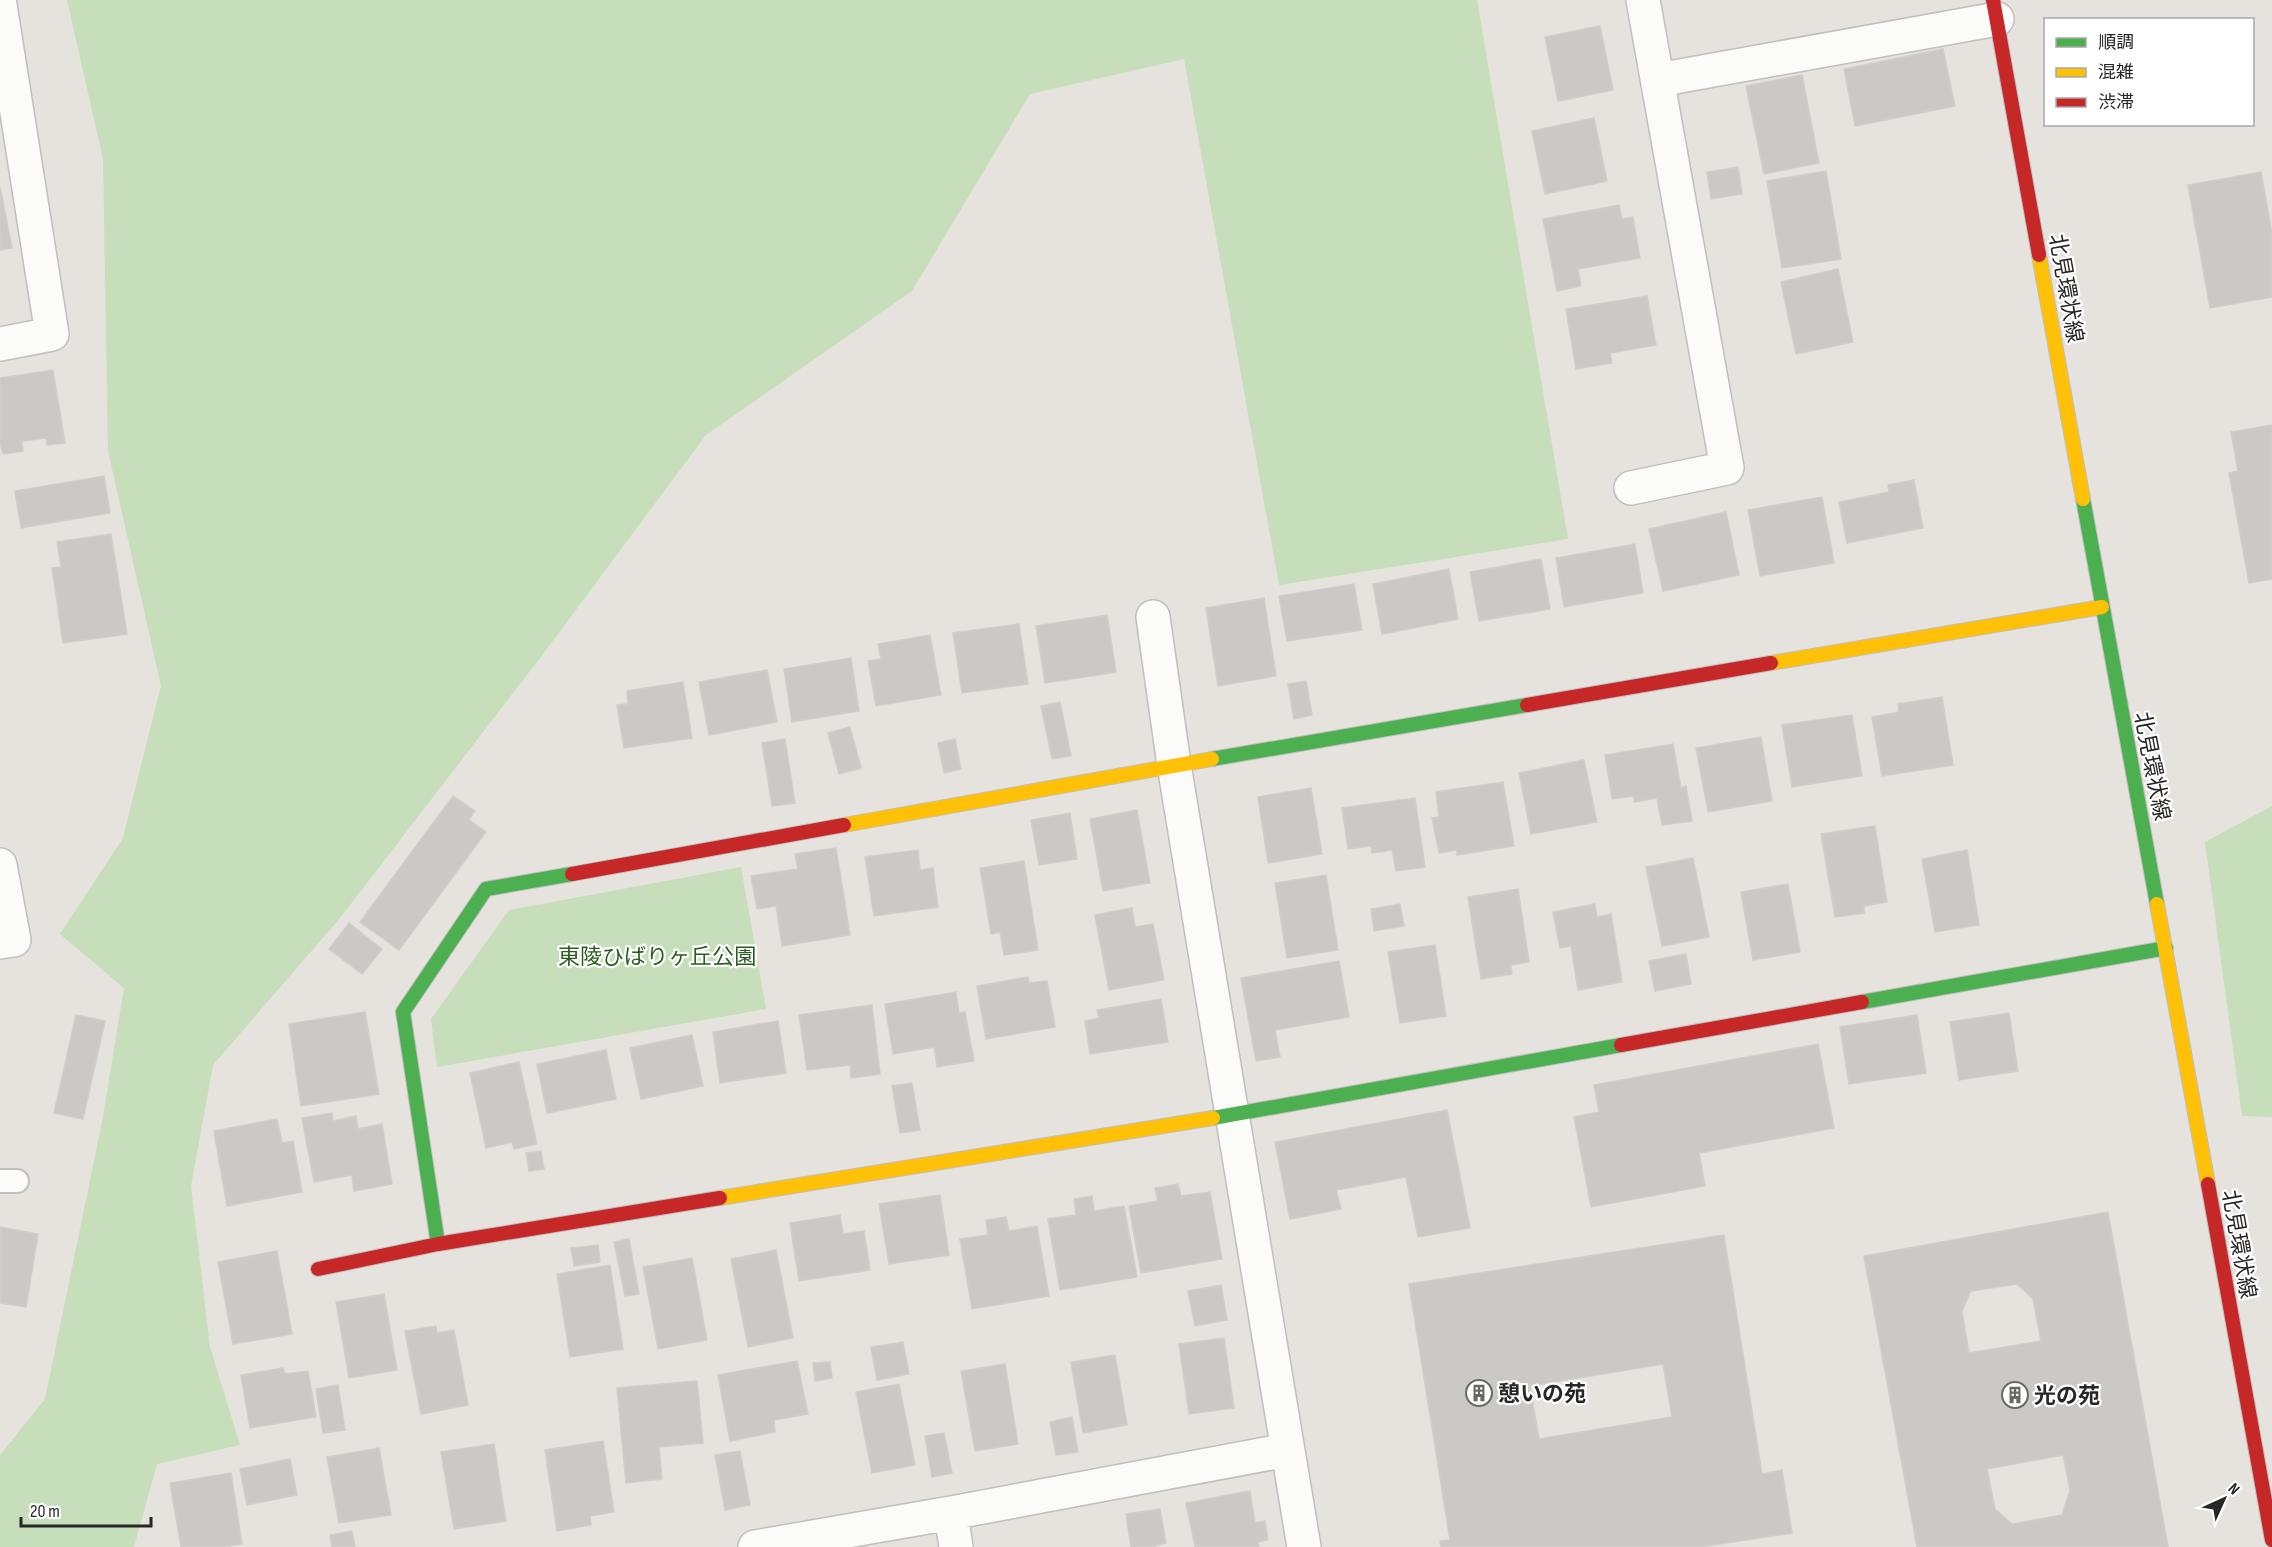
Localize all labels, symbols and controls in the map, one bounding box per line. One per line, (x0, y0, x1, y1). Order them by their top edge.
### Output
legend (2044, 18, 2254, 126)
text: 順調 (2098, 32, 2134, 53)
text: 混雑 (2098, 62, 2134, 83)
text: 渋滞 (2098, 92, 2134, 113)
street label: 北見環状線 (2043, 232, 2088, 345)
street label: 北見環状線 (2128, 710, 2175, 823)
park label: 東陵ひばりヶ丘公園 (558, 944, 756, 971)
street label: 北見環状線 (2216, 1188, 2261, 1301)
building icon: 憩いの苑 (1464, 1378, 1494, 1408)
building icon: 光の苑 (2000, 1380, 2030, 1410)
place label: 憩いの苑 (1498, 1381, 1586, 1408)
place label: 光の苑 (2034, 1383, 2100, 1410)
north arrow (2194, 1469, 2254, 1529)
text: N (2224, 1480, 2243, 1499)
scale bar (21, 1490, 152, 1528)
text: 20 m (30, 1501, 60, 1522)

